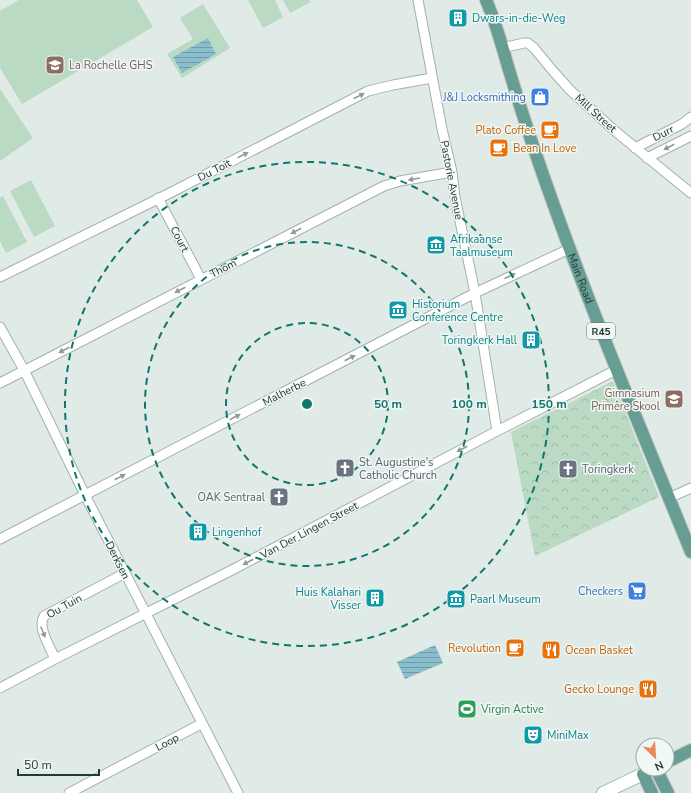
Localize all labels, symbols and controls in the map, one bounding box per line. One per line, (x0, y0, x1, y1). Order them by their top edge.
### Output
building icon: Dwars-in-die-Weg (447, 7, 469, 29)
place label: Dwars-in-die-Weg (472, 11, 565, 26)
school or university icon: La Rochelle GHS (44, 54, 66, 76)
place label: La Rochelle GHS (69, 58, 153, 73)
shop icon: J&J Locksmithing (529, 86, 551, 108)
place label: J&J Locksmithing (442, 90, 526, 105)
street label: Mill Street (572, 91, 620, 136)
one-way arrow (353, 93, 364, 99)
cafe icon: Plato Coffee (539, 119, 561, 141)
street label: Durr (650, 122, 677, 145)
place label: Plato Coffee (475, 123, 536, 138)
cafe icon: Bean In Love (488, 137, 510, 159)
street label: Pastorie Avenue (436, 139, 467, 221)
place label: Bean In Love (513, 141, 577, 156)
one-way arrow (663, 144, 675, 150)
one-way arrow (237, 152, 249, 158)
street label: Du Toit (195, 156, 234, 185)
one-way arrow (408, 176, 420, 182)
street label: Court (167, 224, 193, 255)
one-way arrow (290, 228, 301, 234)
place label: Afrikaanse Taalmuseum (450, 232, 513, 260)
museum icon: Afrikaanse Taalmuseum (425, 234, 447, 256)
street label: Main Road (564, 251, 597, 306)
street label: Thom (207, 255, 239, 282)
one-way arrow (504, 273, 516, 279)
one-way arrow (174, 287, 186, 293)
place label: Historium Conference Centre (412, 297, 503, 325)
museum icon: Historium Conference Centre (387, 299, 409, 321)
road number: R45 (587, 323, 615, 339)
building icon: Toringkerk Hall (520, 329, 542, 351)
place label: Toringkerk Hall (442, 333, 518, 348)
one-way arrow (58, 346, 70, 353)
one-way arrow (345, 354, 356, 361)
street label: Malherbe (260, 375, 309, 410)
place label: Gimnasium Primêre Skool (591, 386, 661, 414)
school or university icon: Gimnasium Primêre Skool (663, 388, 685, 410)
text: 50 m (374, 396, 402, 412)
text: 100 m (451, 396, 487, 412)
text: 150 m (531, 396, 567, 412)
centre of rings (300, 397, 314, 411)
one-way arrow (229, 414, 241, 421)
one-way arrow (457, 446, 468, 452)
place label: St. Augustine's Catholic Church (359, 455, 437, 483)
church icon: St. Augustine's Catholic Church (334, 457, 356, 479)
church icon: Toringkerk (557, 458, 579, 480)
place label: Toringkerk (582, 462, 634, 477)
one-way arrow (114, 474, 125, 481)
church icon: OAK Sentraal (268, 486, 290, 508)
place label: OAK Sentraal (197, 490, 266, 505)
street label: Van Der Lingen Street (257, 498, 361, 563)
building icon: Lingenhof (187, 521, 209, 543)
place label: Lingenhof (212, 525, 262, 540)
street label: Derksen (102, 539, 133, 582)
one-way arrow (243, 558, 254, 565)
supermarket icon: Checkers (626, 580, 648, 602)
place label: Checkers (578, 584, 623, 599)
place label: Huis Kalahari Visser (295, 585, 361, 613)
building icon: Huis Kalahari Visser (364, 587, 386, 609)
museum icon: Paarl Museum (445, 588, 467, 610)
street label: Ou Tuin (44, 591, 85, 622)
place label: Paarl Museum (470, 592, 541, 607)
one-way arrow (40, 626, 47, 638)
cafe icon: Revolution (504, 637, 526, 659)
restaurant icon: Ocean Basket (540, 639, 562, 661)
place label: Revolution (448, 641, 501, 656)
place label: Ocean Basket (565, 643, 633, 658)
restaurant icon: Gecko Lounge (637, 678, 659, 700)
place label: Gecko Lounge (564, 682, 634, 697)
sports icon: Virgin Active (456, 698, 478, 720)
place label: Virgin Active (480, 702, 544, 717)
theatre icon: MiniMax (522, 724, 544, 746)
place label: MiniMax (547, 728, 589, 743)
street label: Loop (153, 730, 182, 755)
north arrow (635, 737, 675, 777)
scale bar (18, 751, 99, 777)
text: 50 m (24, 757, 52, 773)
text: N (652, 757, 666, 774)

